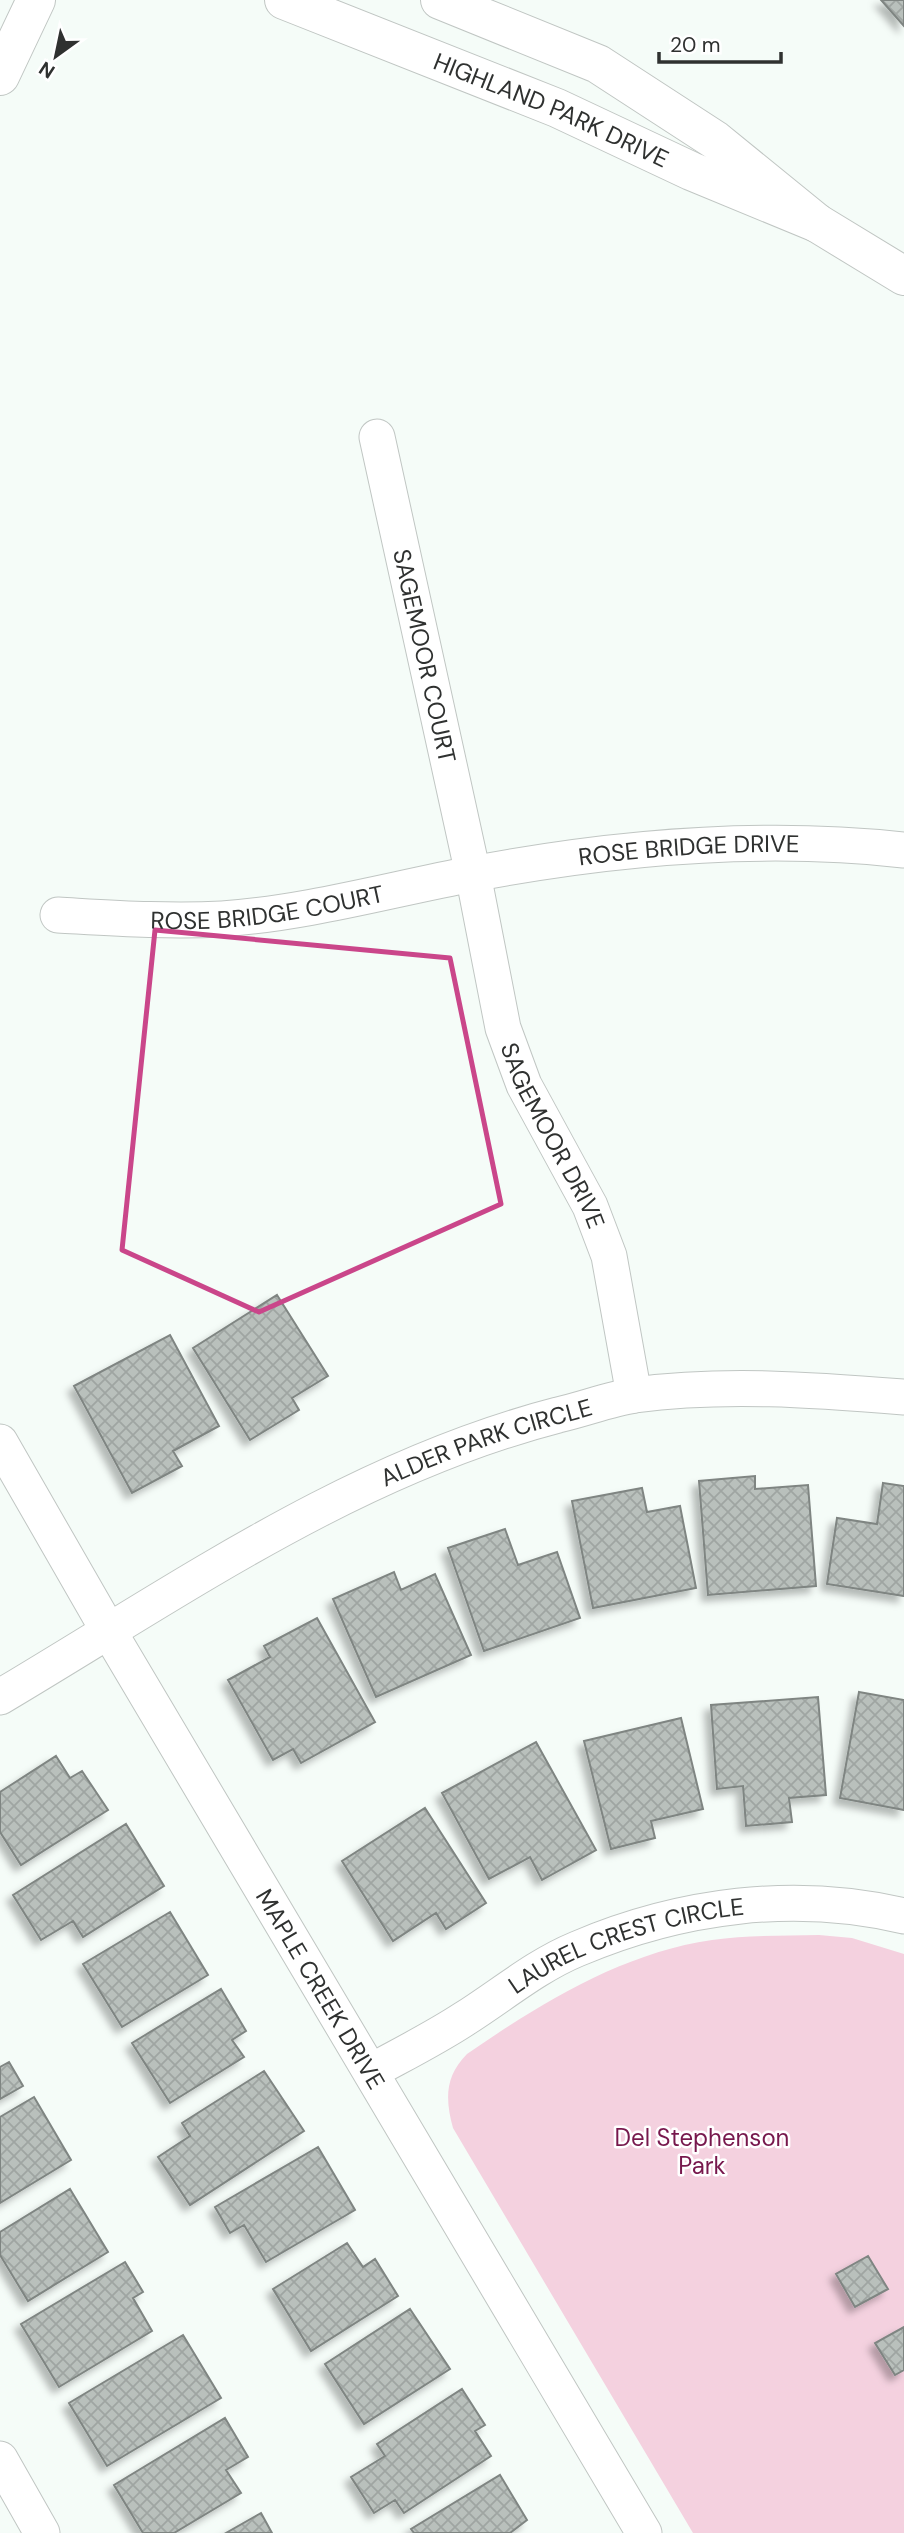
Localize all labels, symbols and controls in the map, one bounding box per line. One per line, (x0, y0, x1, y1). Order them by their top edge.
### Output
north arrow (21, 21, 91, 91)
scale bar (659, 21, 782, 65)
text: 20 m (670, 31, 721, 59)
street label: HIGHLAND PARK DRIVE (429, 45, 674, 174)
text: N (34, 56, 60, 84)
street label: SAGEMOOR COURT (387, 546, 464, 766)
street label: ROSE BRIDGE DRIVE (576, 828, 800, 872)
street label: ROSE BRIDGE COURT (150, 878, 386, 936)
street label: SAGEMOOR DRIVE (494, 1038, 612, 1233)
street label: ALDER PARK CIRCLE (375, 1391, 596, 1493)
street label: MAPLE CREEK DRIVE (249, 1883, 392, 2095)
street label: LAUREL CREST CIRCLE (502, 1890, 745, 2000)
park label: Del Stephenson Park (615, 2122, 789, 2181)

